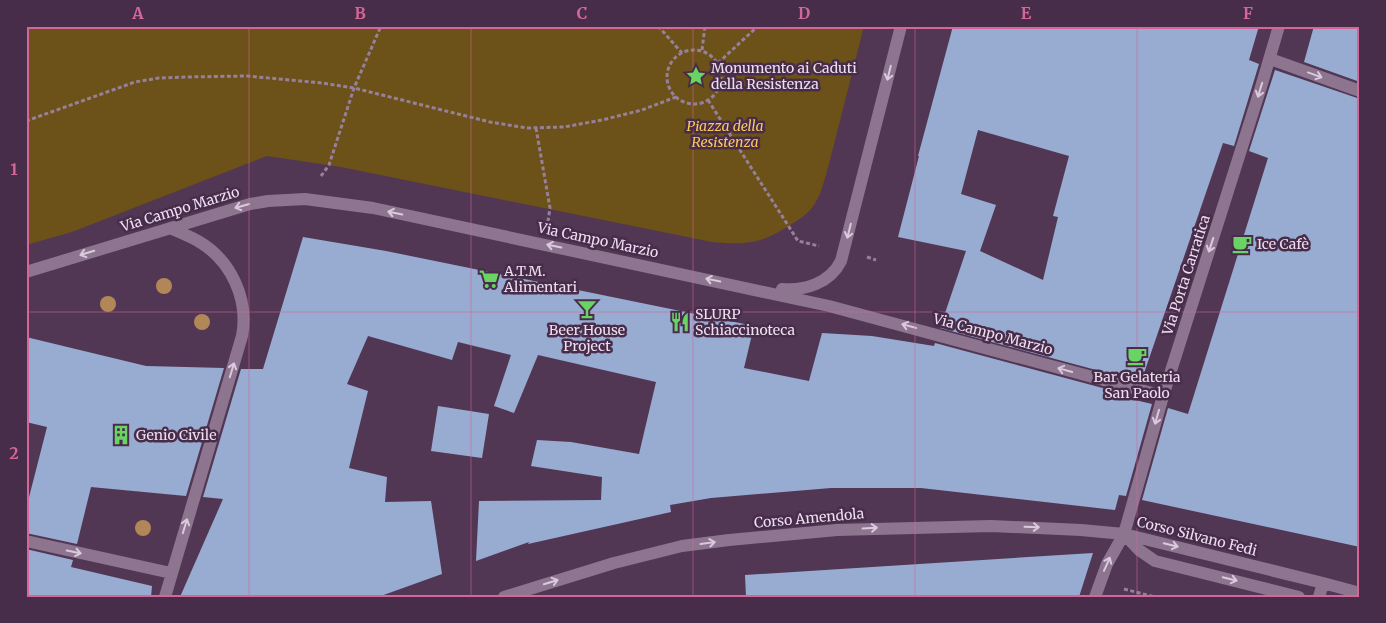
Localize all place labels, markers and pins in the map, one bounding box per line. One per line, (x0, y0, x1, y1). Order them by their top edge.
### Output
place label: Monumento ai Caduti della Resistenza (711, 59, 857, 93)
place icon: Monumento ai Caduti della Resistenza (685, 65, 707, 87)
cafe icon: Ice Cafè (1231, 233, 1253, 255)
place label: Ice Cafè (1257, 235, 1309, 253)
place label: A.T.M. Alimentari (503, 262, 578, 296)
supermarket icon: A.T.M. Alimentari (478, 268, 500, 290)
bar icon: Beer House Project (576, 298, 598, 320)
place label: SLURP Schiaccinoteca (695, 305, 795, 339)
restaurant icon: SLURP Schiaccinoteca (669, 311, 691, 333)
place label: Beer House Project (549, 321, 625, 355)
cafe icon: Bar Gelateria San Paolo (1126, 345, 1148, 367)
place label: Bar Gelateria San Paolo (1093, 368, 1181, 402)
building icon: Genio Civile (110, 424, 132, 446)
place label: Genio Civile (136, 426, 216, 444)

